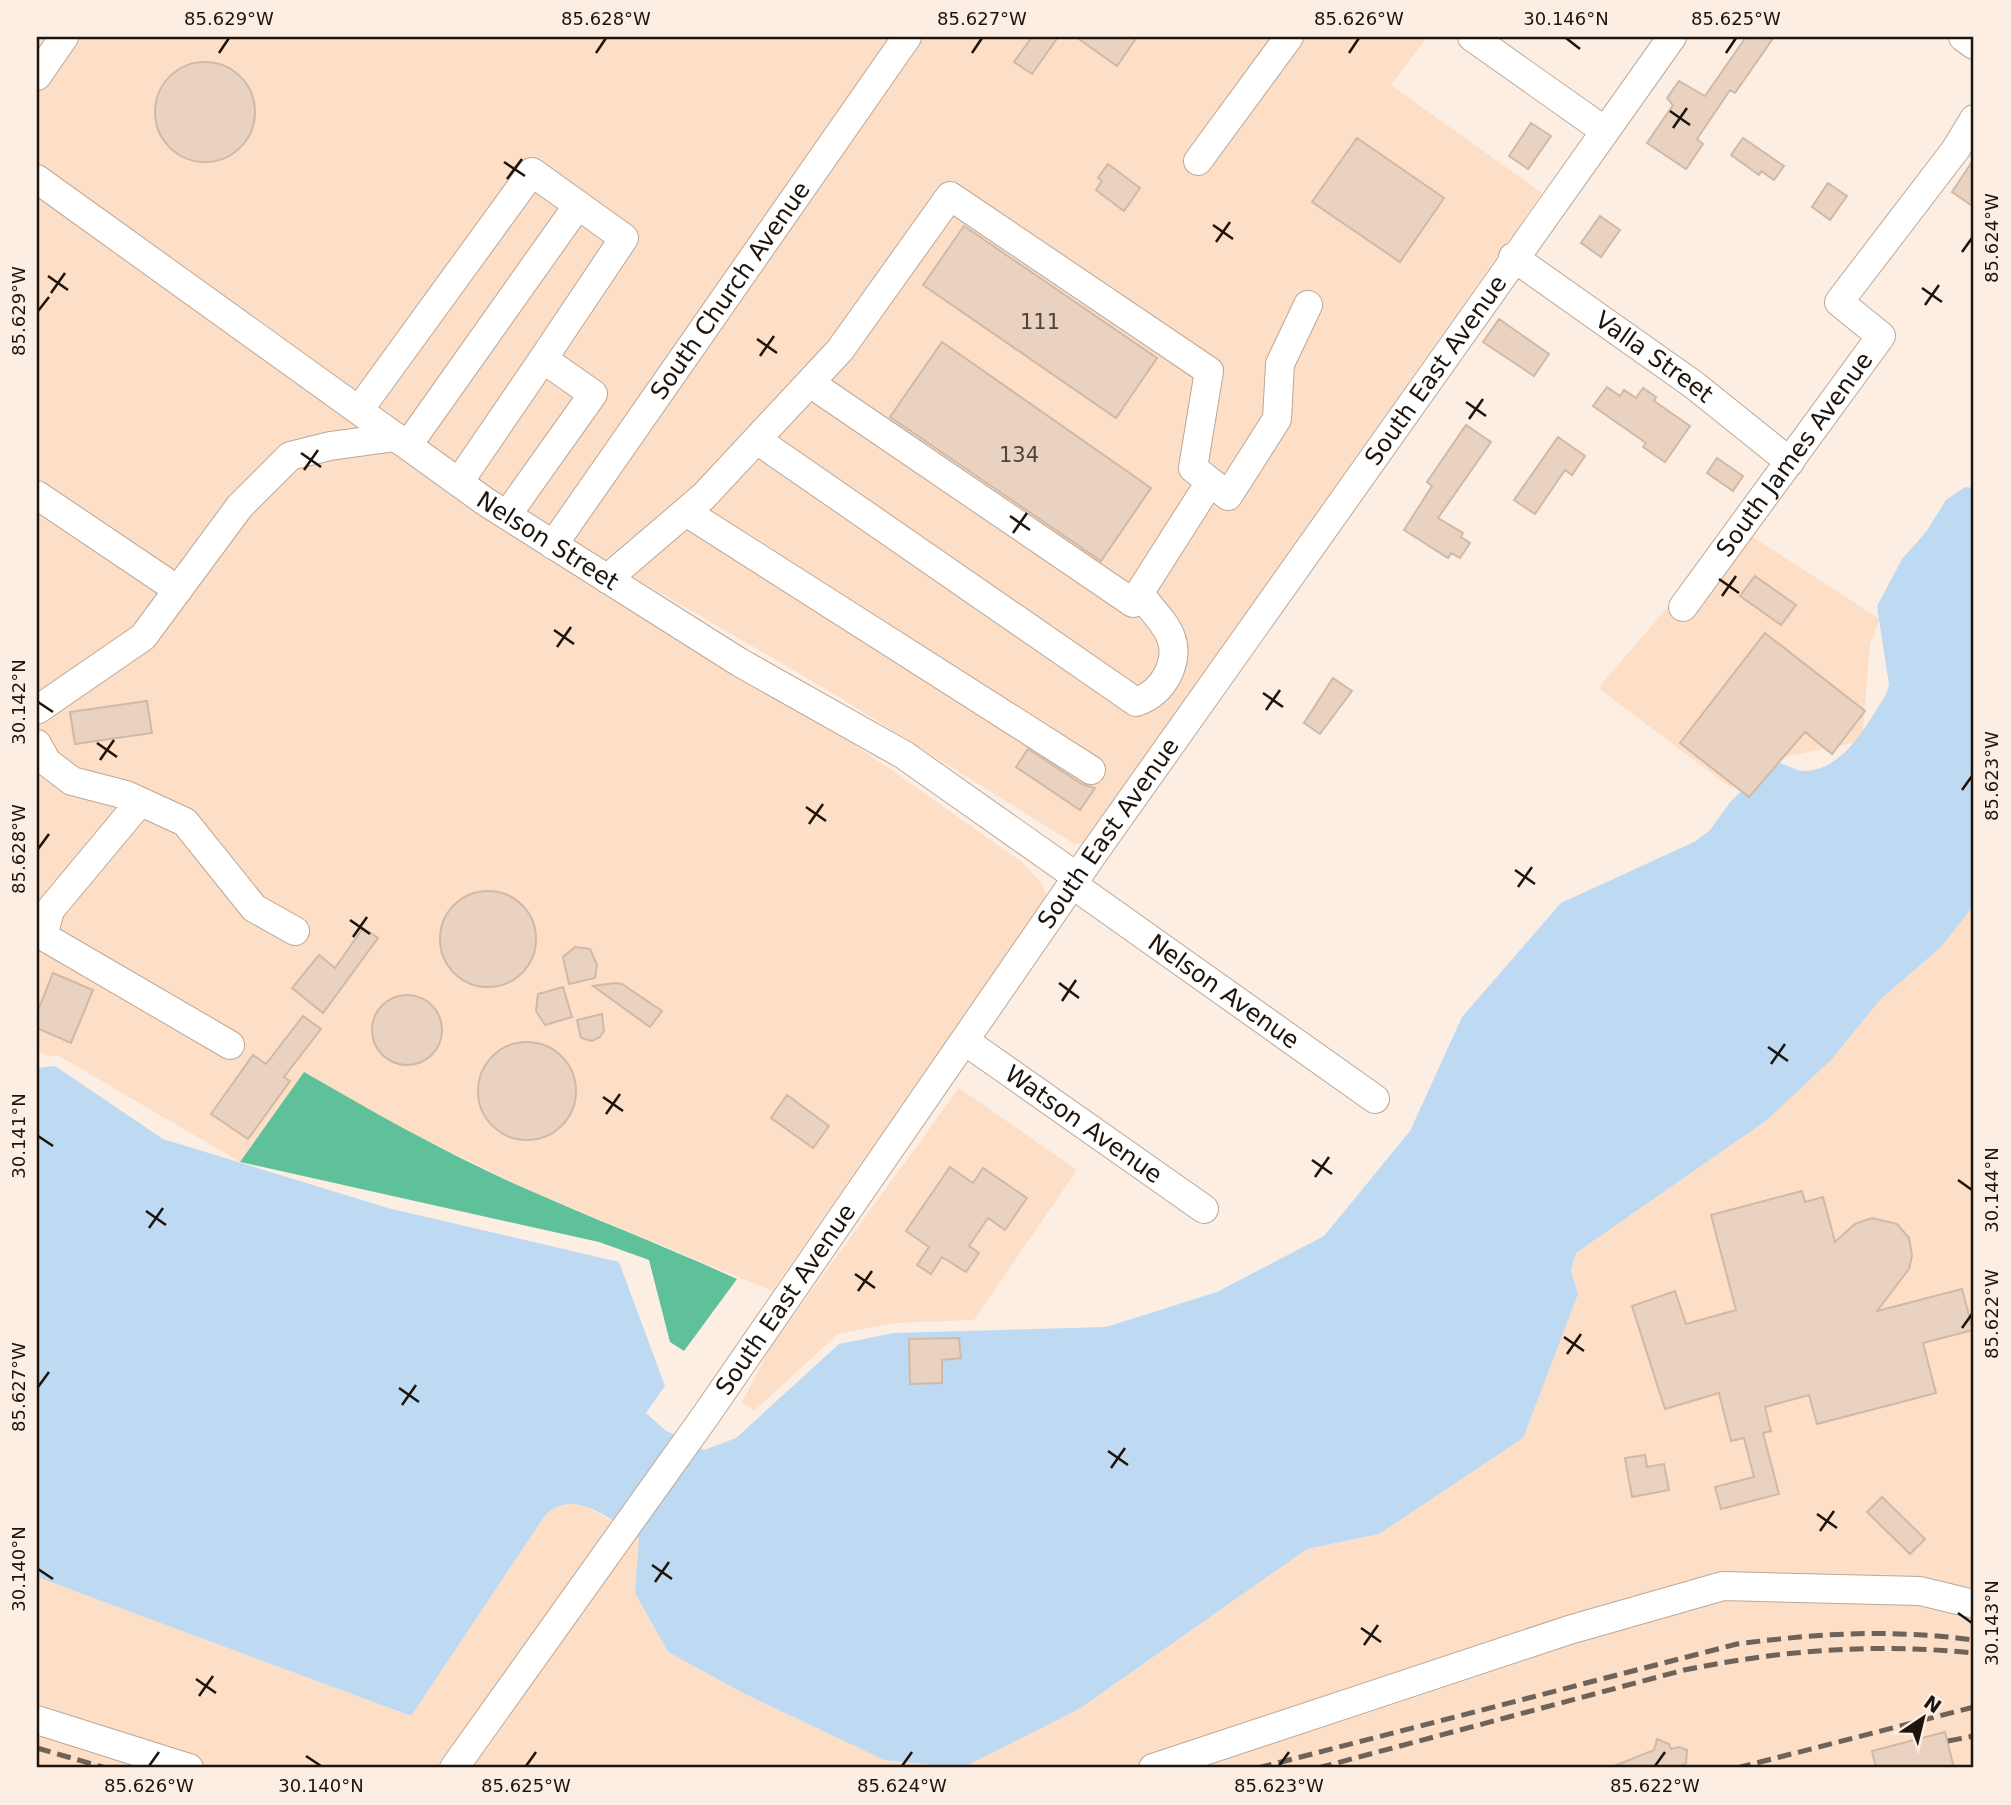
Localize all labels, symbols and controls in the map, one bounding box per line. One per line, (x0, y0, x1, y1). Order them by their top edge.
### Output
text: 85.629°W (184, 8, 274, 29)
text: 85.628°W (561, 8, 651, 29)
text: 85.627°W (937, 8, 1027, 29)
text: 85.626°W (1314, 8, 1404, 29)
text: 30.146°N (1523, 8, 1609, 29)
text: 85.625°W (1691, 8, 1781, 29)
street label: South Church Avenue (645, 176, 816, 405)
text: 85.624°W (1981, 193, 2002, 283)
text: 85.629°W (8, 266, 29, 356)
street label: South East Avenue (1359, 270, 1513, 471)
street label: Valla Street (1590, 306, 1719, 409)
house number: 111 (1020, 310, 1060, 334)
street label: South James Avenue (1710, 347, 1879, 562)
house number: 134 (999, 443, 1039, 467)
street label: Nelson Street (471, 486, 624, 596)
text: 30.142°N (8, 659, 29, 745)
text: 85.623°W (1981, 731, 2002, 821)
street label: South East Avenue (1032, 733, 1185, 934)
text: 85.628°W (8, 804, 29, 894)
street label: Nelson Avenue (1143, 929, 1305, 1055)
street label: Watson Avenue (1000, 1060, 1168, 1189)
text: 30.141°N (8, 1093, 29, 1179)
text: 30.144°N (1981, 1147, 2002, 1233)
street label: South East Avenue (710, 1199, 861, 1401)
text: 85.622°W (1981, 1269, 2002, 1359)
text: 85.627°W (8, 1342, 29, 1432)
text: 30.140°N (8, 1526, 29, 1612)
text: 30.143°N (1981, 1580, 2002, 1666)
north arrow (1888, 1682, 1958, 1752)
text: N (1920, 1691, 1946, 1718)
text: 85.626°W (104, 1775, 194, 1796)
text: 30.140°N (278, 1775, 364, 1796)
text: 85.625°W (481, 1775, 571, 1796)
text: 85.624°W (857, 1775, 947, 1796)
text: 85.623°W (1234, 1775, 1324, 1796)
text: 85.622°W (1610, 1775, 1700, 1796)

